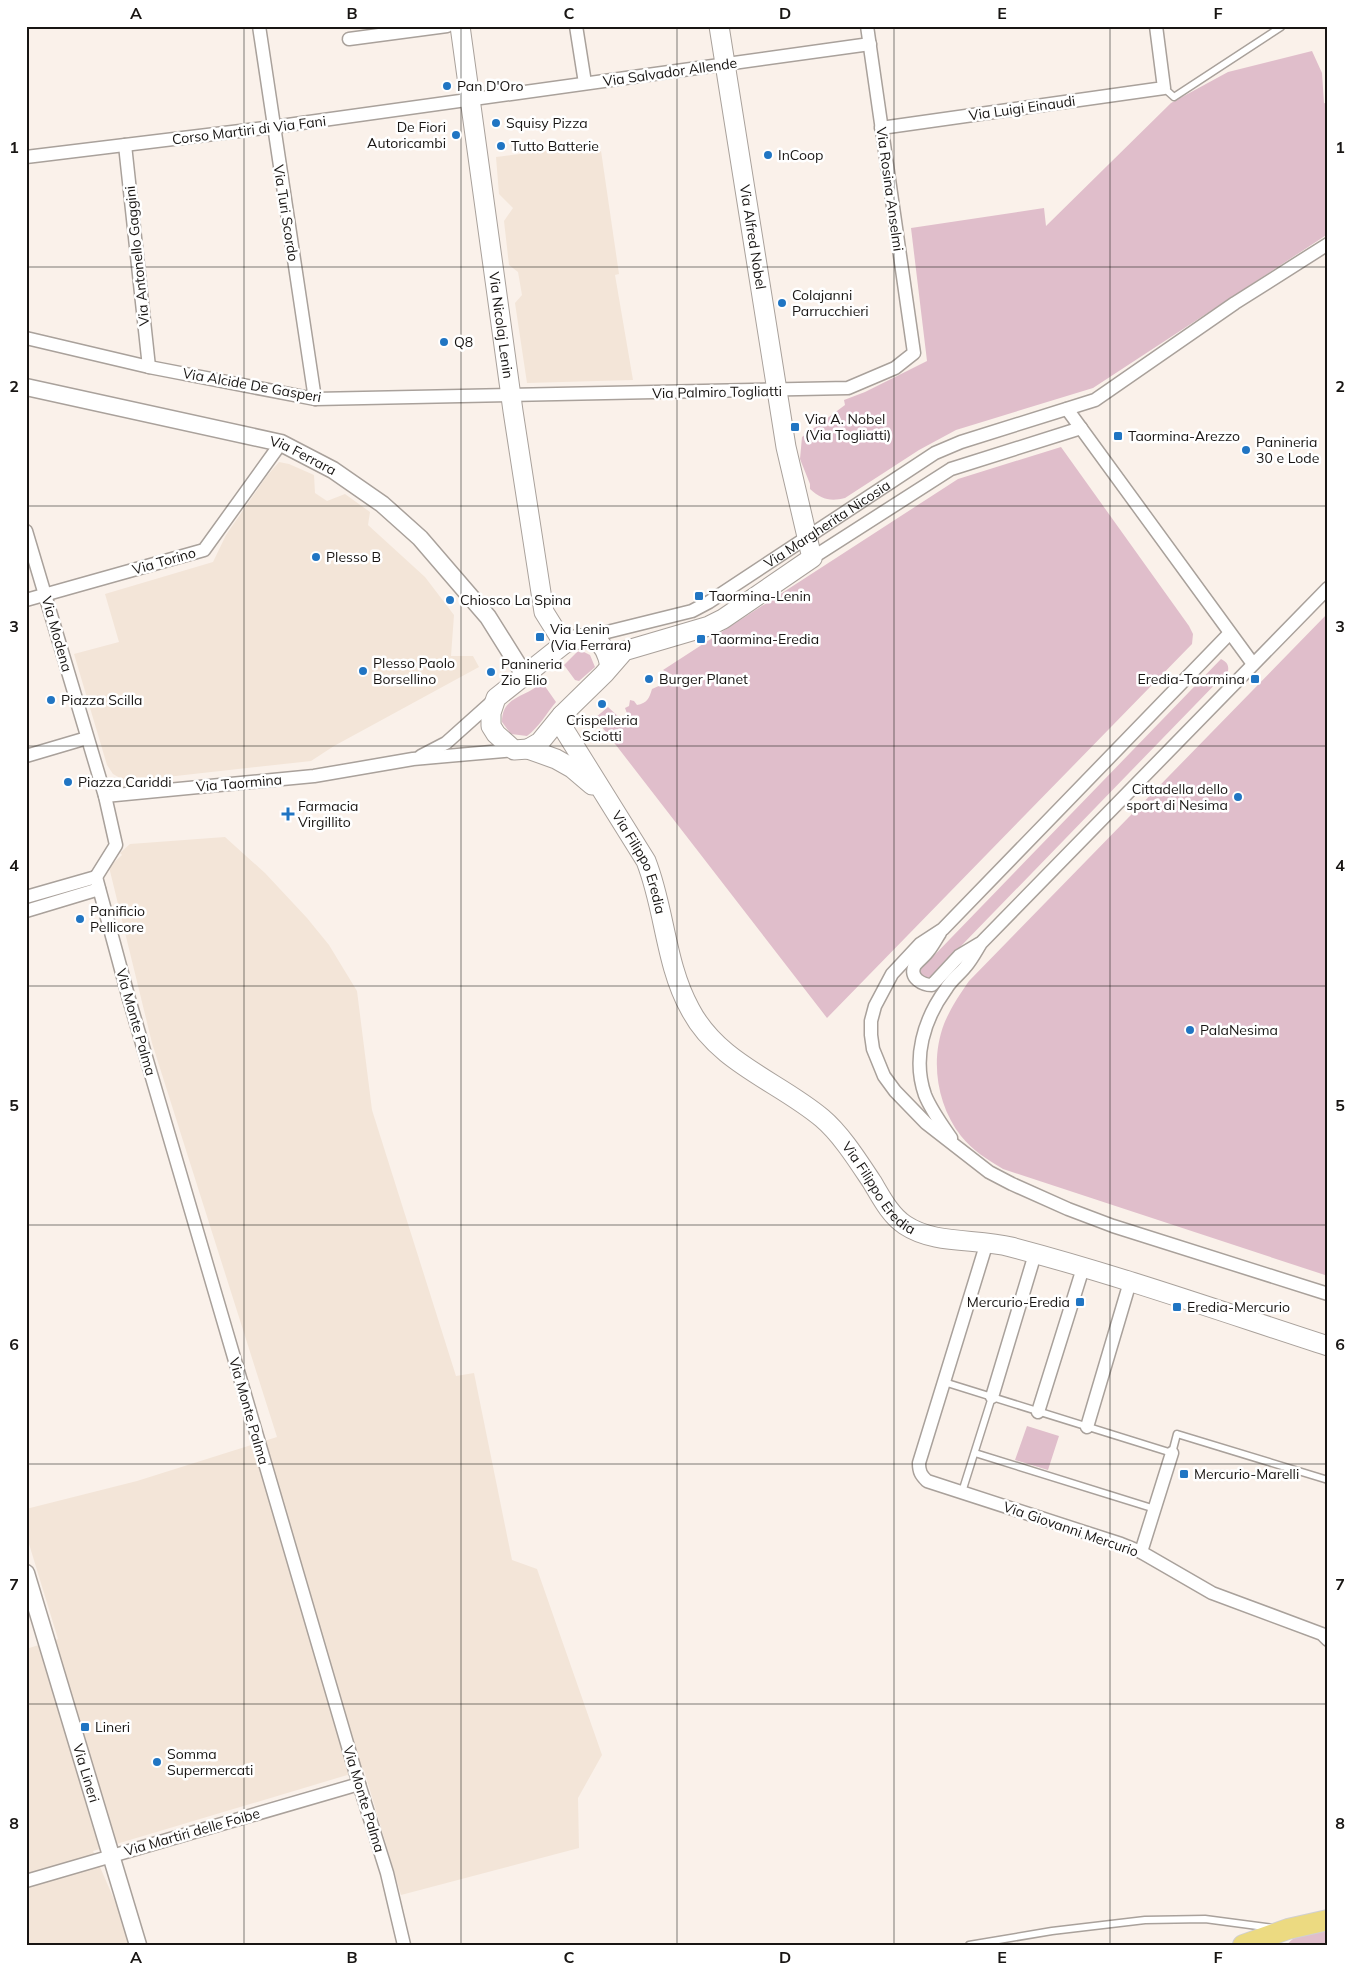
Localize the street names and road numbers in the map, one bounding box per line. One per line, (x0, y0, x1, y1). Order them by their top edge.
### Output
street label: Via Salvador Allende (602, 54, 738, 90)
street label: Via Luigi Einaudi (968, 92, 1076, 124)
street label: Corso Martiri di Via Fani (171, 112, 327, 148)
street label: Via Rosina Anselmi (872, 126, 908, 252)
street label: Via Turi Scordo (269, 163, 303, 263)
street label: Via Alfred Nobel (736, 183, 770, 291)
street label: Via Antonello Gaggini (121, 185, 153, 327)
street label: Via Nicolaj Lenin (485, 271, 517, 380)
street label: Via Alcide De Gasperi (181, 364, 323, 406)
street label: Via Palmiro Togliatti (652, 382, 782, 402)
street label: Via Ferrara (268, 432, 339, 479)
street label: Via Margherita Nicosia (761, 476, 894, 572)
street label: Via Torino (130, 543, 198, 579)
street label: Via Modena (38, 594, 76, 674)
street label: Via Taormina (195, 770, 283, 796)
street label: Via Filippo Eredia (608, 807, 670, 916)
street label: Via Monte Palma (112, 966, 160, 1078)
street label: Via Filippo Eredia (838, 1138, 919, 1238)
street label: Via Monte Palma (225, 1355, 273, 1467)
street label: Via Giovanni Mercurio (1001, 1497, 1141, 1561)
street label: Via Lineri (69, 1742, 104, 1805)
street label: Via Monte Palma (339, 1743, 389, 1855)
street label: Via Martiri delle Foibe (122, 1804, 262, 1860)

